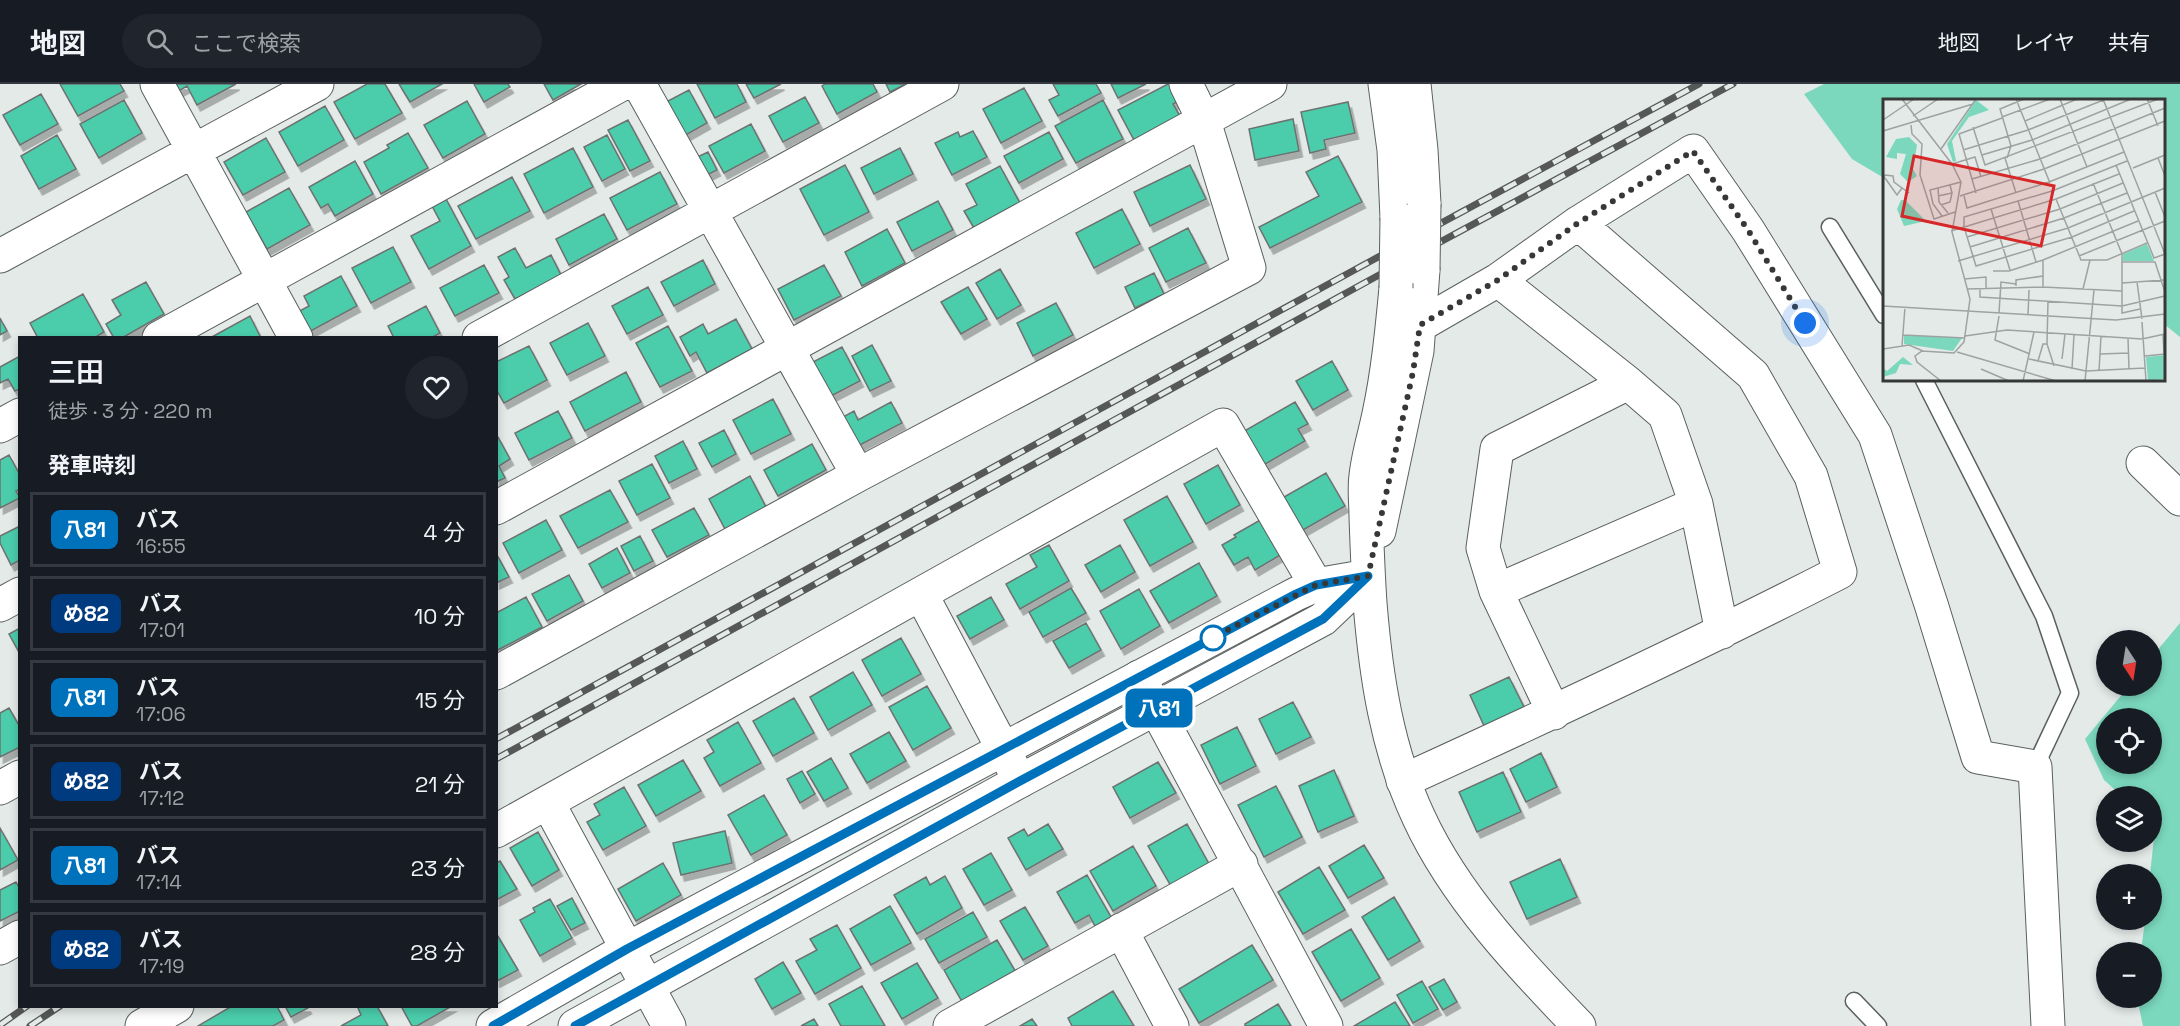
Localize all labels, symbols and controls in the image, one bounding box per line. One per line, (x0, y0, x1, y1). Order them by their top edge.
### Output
search box (122, 14, 542, 68)
text: 地図 (30, 25, 86, 61)
icon: search (143, 25, 176, 58)
text: ここで検索 (191, 29, 301, 57)
text: 地図 (1938, 29, 1980, 56)
text: レイヤ (2013, 29, 2075, 56)
text: 共有 (2108, 29, 2150, 56)
inset map (1883, 99, 2165, 381)
your location (1790, 308, 1820, 338)
text: 三田 (48, 354, 104, 390)
button: heart (405, 356, 468, 419)
text: 徒歩 · 3 分 · 220 m (48, 398, 213, 424)
text: 発車時刻 (48, 451, 136, 479)
text: バス (136, 505, 180, 533)
text: 八81 (63, 516, 106, 543)
text: 4 分 (424, 518, 465, 546)
text: 16:55 (136, 533, 186, 559)
text: バス (139, 589, 183, 617)
text: め82 (63, 600, 109, 627)
text: 10 分 (414, 602, 465, 630)
text: 17:01 (139, 617, 185, 643)
unlabelled marker (1200, 625, 1226, 651)
north arrow (2096, 630, 2162, 696)
map controls (2096, 630, 2162, 1008)
text: バス (136, 673, 180, 701)
text: 八81 (63, 684, 106, 711)
text: 15 分 (415, 686, 465, 714)
line badge: 八81 (1124, 688, 1194, 728)
text: 八81 (1137, 695, 1181, 722)
text: 17:06 (136, 701, 186, 727)
button: locate (2096, 708, 2162, 774)
text: バス (139, 757, 183, 785)
text: め82 (63, 768, 109, 795)
text: 21 分 (415, 770, 465, 798)
text: 17:12 (139, 785, 184, 811)
button: layers (2096, 786, 2162, 852)
text: バス (136, 841, 180, 869)
text: 八81 (63, 852, 106, 879)
text: 23 分 (411, 854, 465, 882)
button: + (2096, 864, 2162, 930)
text: 17:14 (136, 869, 182, 895)
text: バス (139, 925, 183, 953)
text: め82 (63, 936, 109, 963)
text: 28 分 (410, 938, 465, 966)
button: − (2096, 942, 2162, 1008)
text: 17:19 (139, 953, 184, 979)

